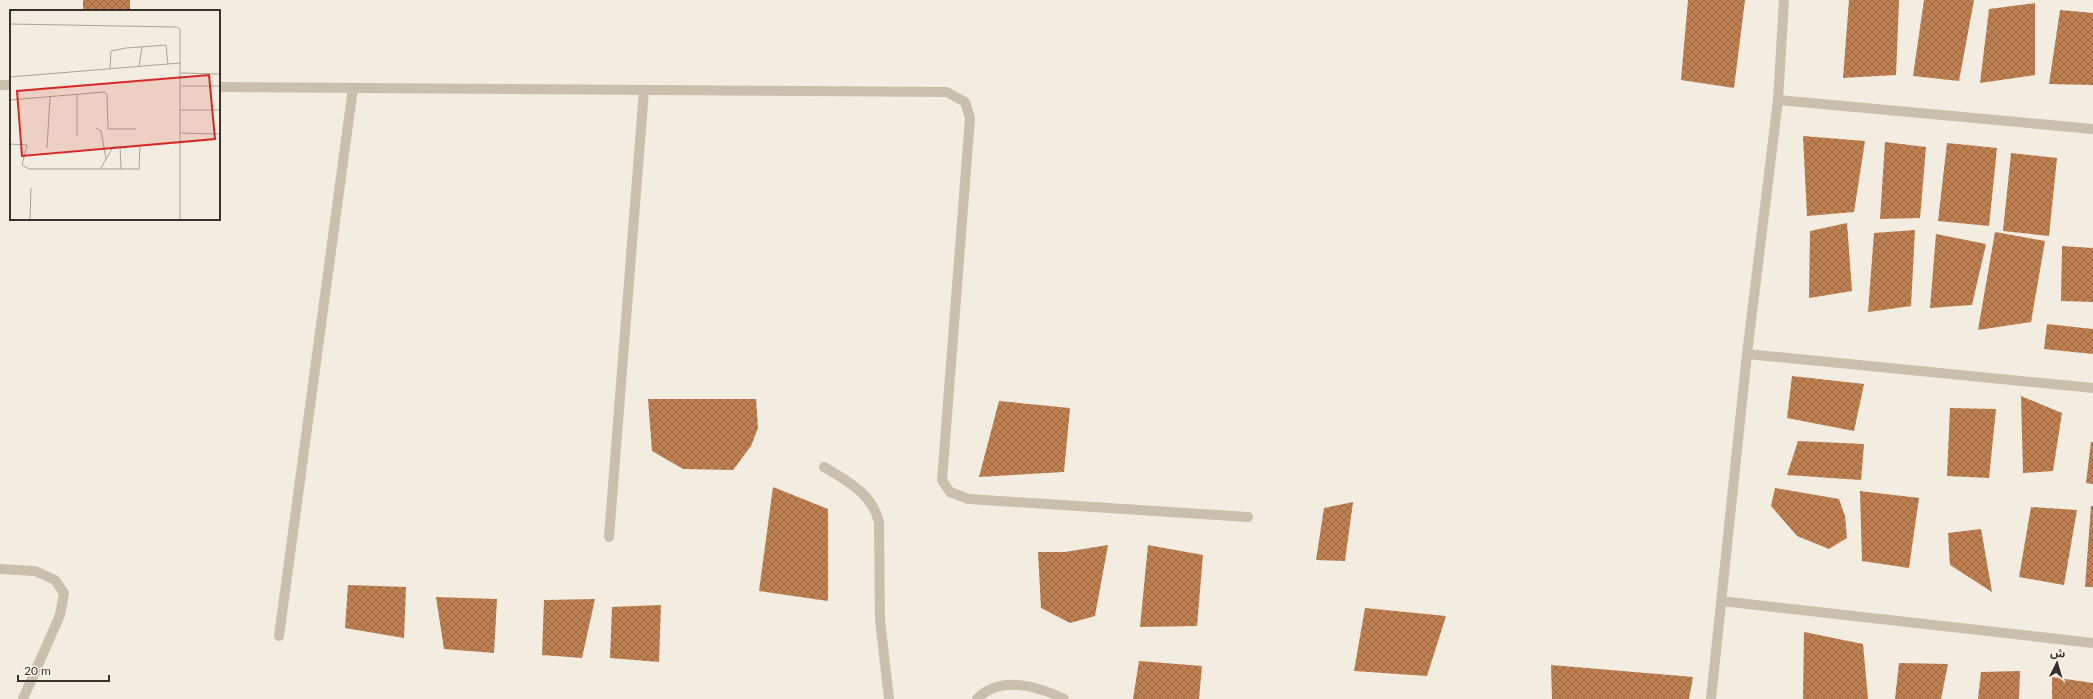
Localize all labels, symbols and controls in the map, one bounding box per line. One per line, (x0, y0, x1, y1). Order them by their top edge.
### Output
inset map (10, 10, 220, 220)
north arrow (2037, 643, 2077, 683)
text: ش (2050, 645, 2066, 661)
scale bar (18, 657, 109, 683)
text: 20 m (24, 663, 51, 678)

